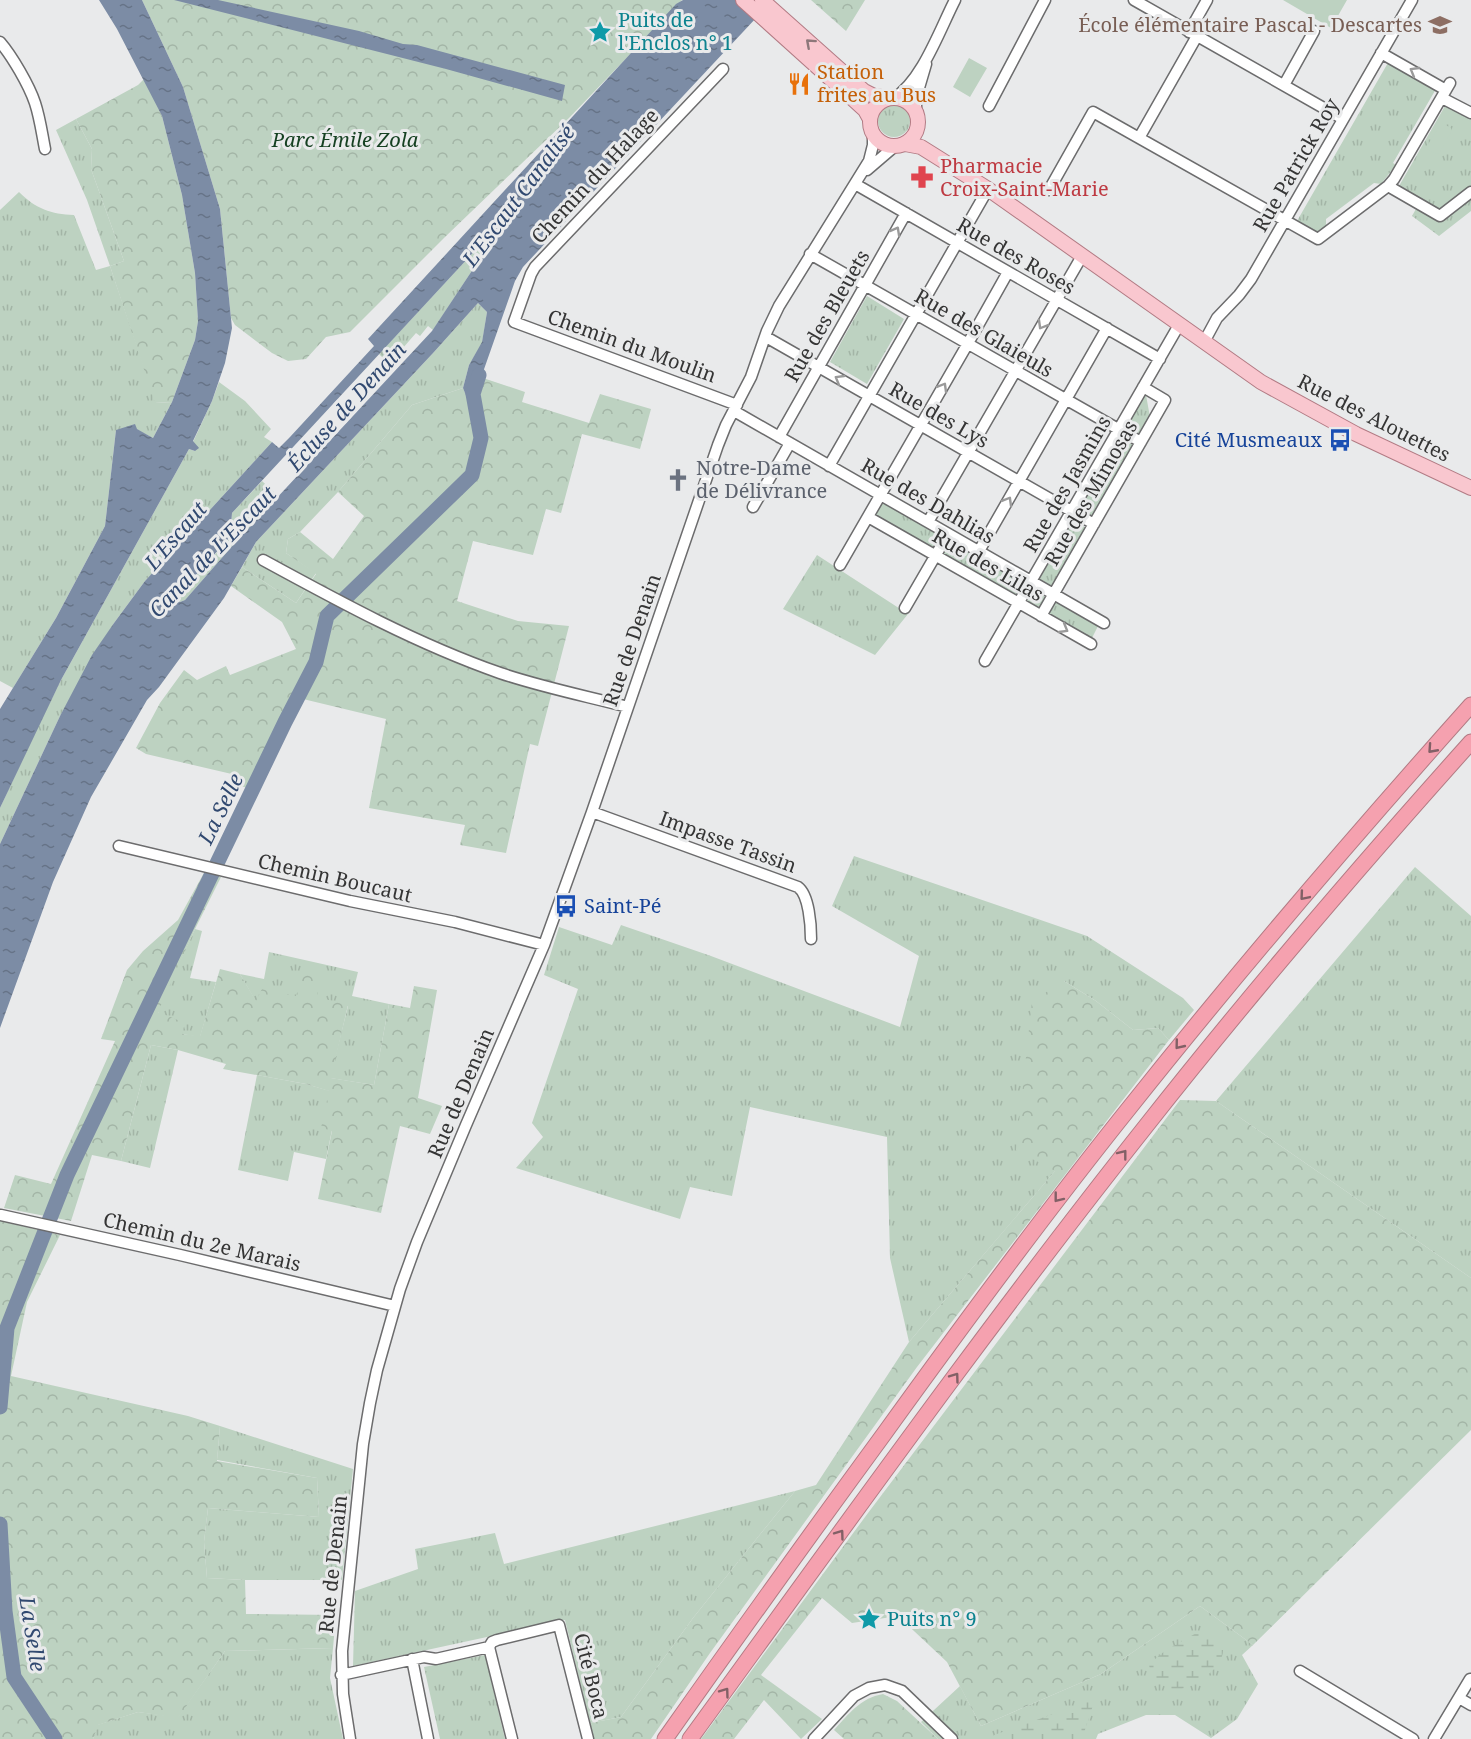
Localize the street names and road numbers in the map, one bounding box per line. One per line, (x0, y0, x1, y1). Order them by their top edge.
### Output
street label: Rue Patrick Roy (1246, 92, 1345, 237)
street label: Chemin du Halage (525, 102, 664, 249)
street label: Rue des Roses (952, 211, 1080, 300)
street label: Rue des Bleuets (778, 245, 875, 387)
street label: Rue des Glaieuls (910, 282, 1058, 383)
street label: Chemin du Moulin (544, 302, 720, 389)
street label: Rue des Alouettes (1293, 367, 1455, 468)
street label: Rue des Lys (884, 375, 994, 454)
street label: Rue des Jasmins (1016, 411, 1117, 557)
street label: Rue des Mimosas (1038, 415, 1143, 570)
street label: Rue des Dahlias (856, 451, 1000, 550)
street label: Rue des Lilas (928, 522, 1049, 607)
street label: Rue de Denain (596, 570, 667, 710)
street label: Impasse Tassin (656, 804, 801, 879)
street label: Chemin Boucaut (255, 847, 415, 908)
street label: Rue de Denain (421, 1024, 500, 1162)
street label: Chemin du 2e Marais (101, 1206, 304, 1277)
street label: Rue de Denain (312, 1494, 353, 1634)
street label: Cité Boca (568, 1630, 615, 1722)

